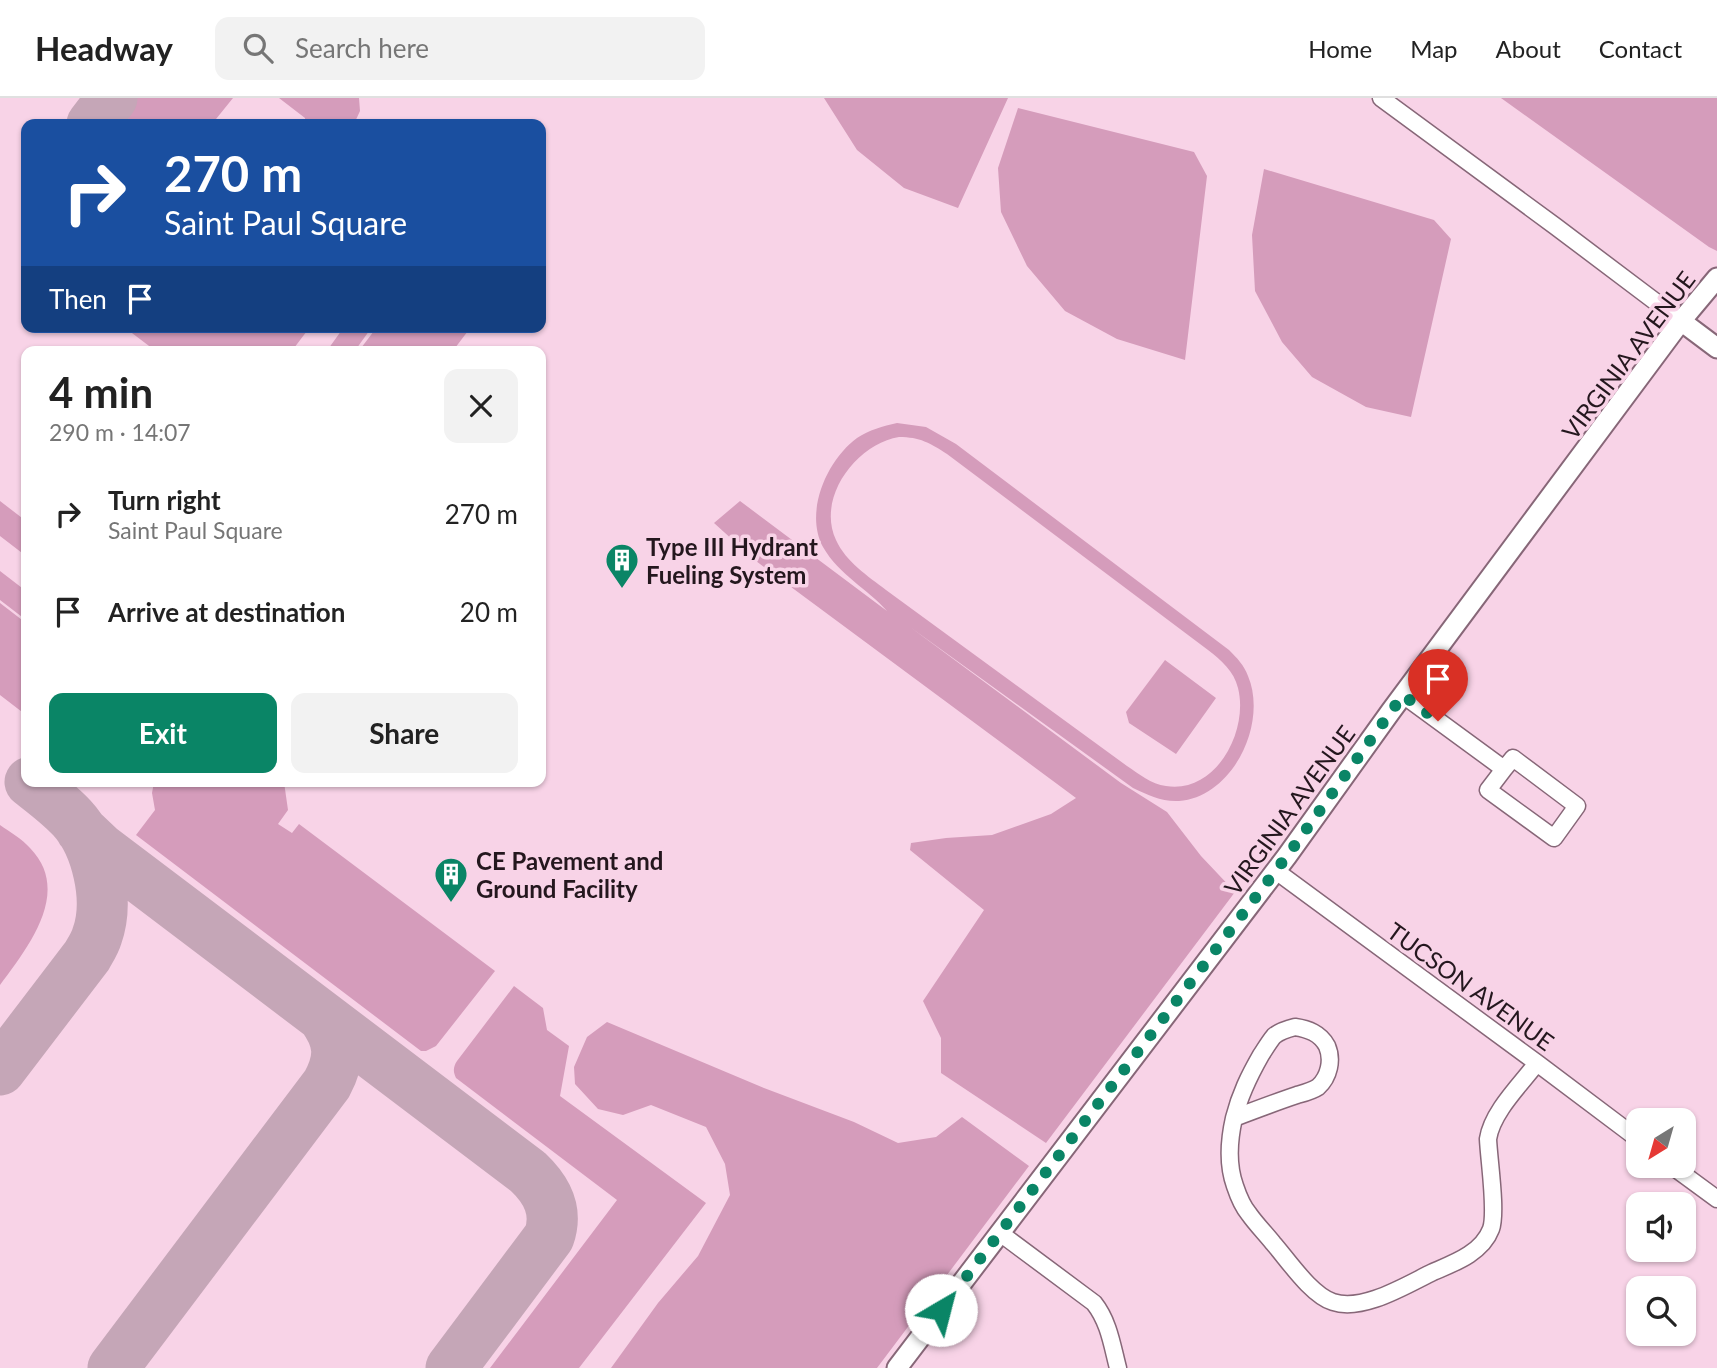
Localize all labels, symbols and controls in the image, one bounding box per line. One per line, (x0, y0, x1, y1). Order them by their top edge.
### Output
search box (215, 17, 705, 80)
text: Headway (35, 28, 173, 68)
icon: search (239, 29, 277, 67)
text: Search here (295, 32, 429, 64)
text: Home (1308, 34, 1372, 63)
text: Map (1410, 34, 1458, 63)
text: About (1496, 34, 1561, 63)
text: Contact (1599, 34, 1682, 63)
text: 270 m (164, 144, 302, 202)
icon: right (49, 147, 140, 238)
text: Saint Paul Square (164, 203, 407, 242)
street label: VIRGINIA AVENUE (1555, 265, 1701, 445)
icon: arrive (121, 280, 159, 318)
text: Then (49, 283, 107, 315)
text: 4 min (49, 367, 153, 417)
button: close (444, 369, 518, 443)
text: 290 m · 14:07 (49, 418, 191, 446)
text: Turn right (108, 484, 221, 516)
icon: right (49, 495, 87, 533)
text: 270 m (445, 498, 518, 530)
text: Saint Paul Square (108, 516, 283, 544)
place label: Type III Hydrant Fueling System (646, 532, 818, 589)
building icon: Type III Hydrant Fueling System (603, 541, 641, 590)
icon: arrive (49, 593, 87, 631)
text: Arrive at destination (108, 596, 345, 628)
text: 20 m (460, 596, 518, 628)
pin (1408, 649, 1468, 721)
icon: arrive (1419, 660, 1457, 698)
button: Exit (49, 693, 277, 773)
button: Share (291, 693, 518, 773)
street label: VIRGINIA AVENUE (1218, 719, 1360, 901)
place label: CE Pavement and Ground Facility (476, 846, 663, 903)
building icon: CE Pavement and Ground Facility (432, 855, 470, 904)
street label: TUCSON AVENUE (1382, 916, 1560, 1056)
north arrow (1626, 1108, 1696, 1178)
map controls (1626, 1108, 1696, 1346)
button: sound (1626, 1192, 1696, 1262)
position arrow (904, 1273, 978, 1347)
button: search (1626, 1276, 1696, 1346)

